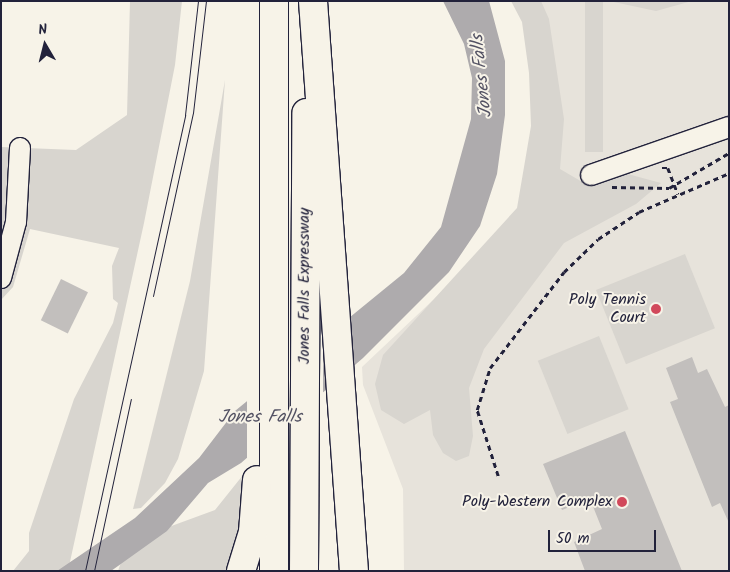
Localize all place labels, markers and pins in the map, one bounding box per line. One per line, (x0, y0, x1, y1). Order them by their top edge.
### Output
place label: Poly Tennis Court (569, 290, 646, 328)
marker: Poly Tennis Court (650, 303, 662, 315)
place label: Poly-Western Complex (462, 492, 612, 512)
marker: Poly-Western Complex (616, 496, 628, 508)

